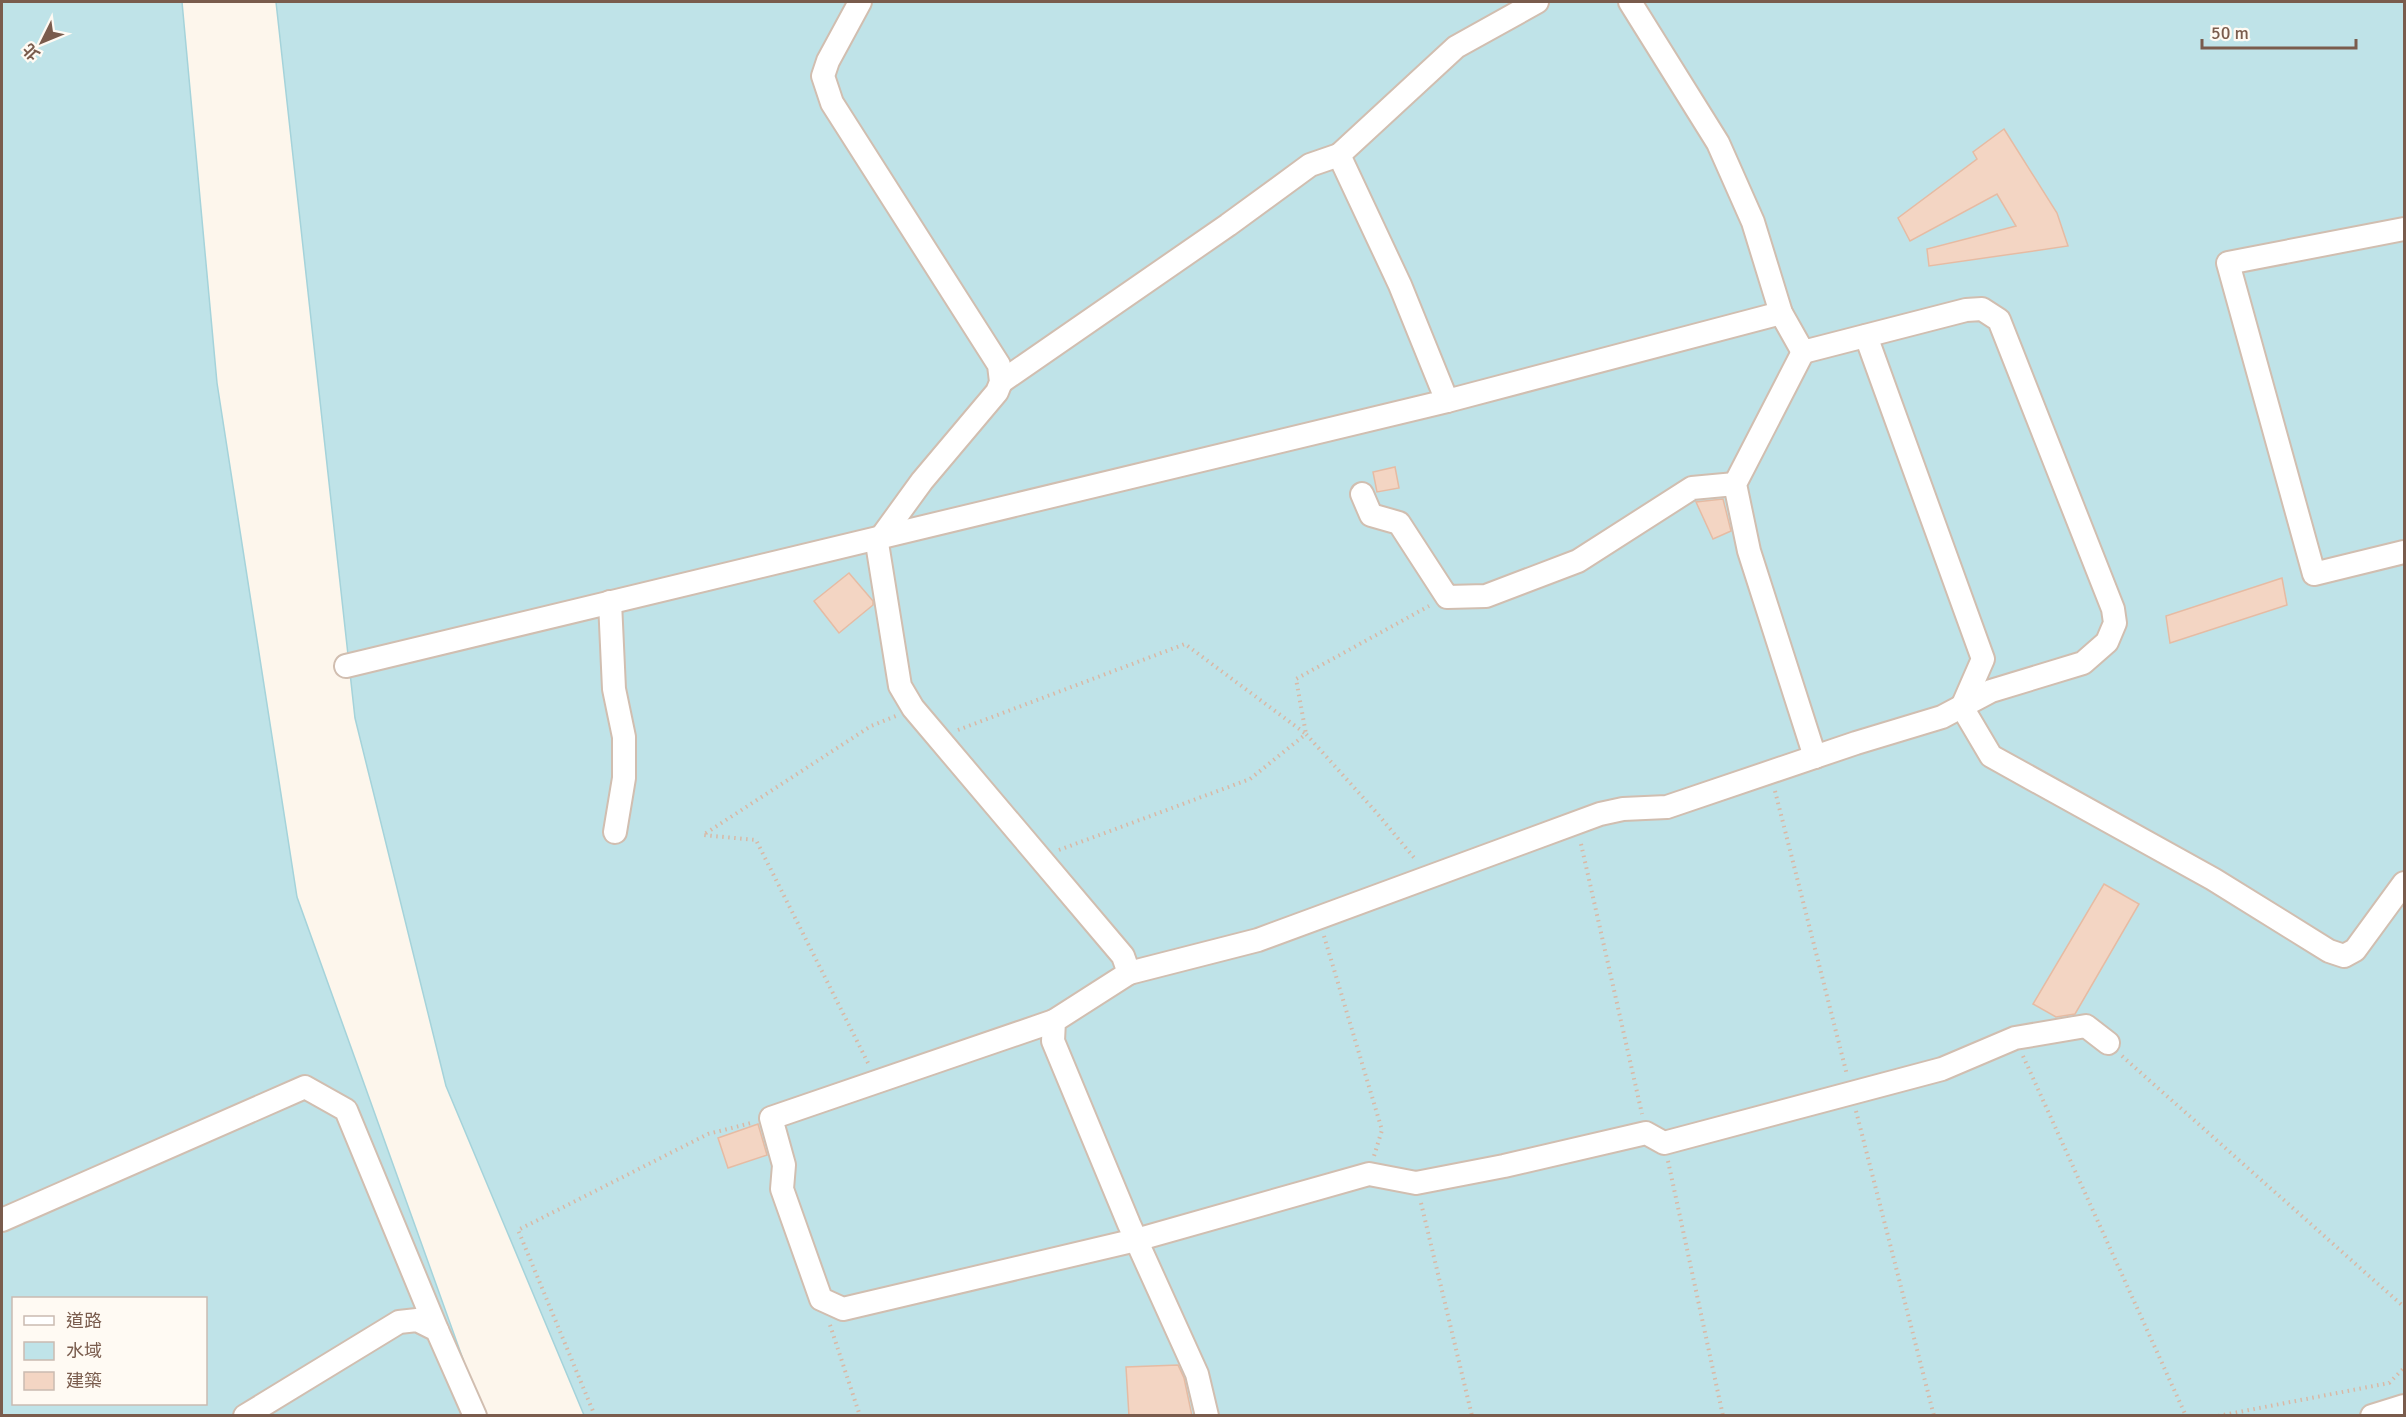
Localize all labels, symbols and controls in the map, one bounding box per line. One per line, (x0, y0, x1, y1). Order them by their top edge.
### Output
north arrow (12, 12, 72, 72)
scale bar (2202, 12, 2356, 50)
text: 50 m (2211, 22, 2249, 44)
text: 北 (19, 39, 45, 64)
legend (12, 1297, 207, 1405)
text: 道路 (66, 1310, 102, 1332)
text: 水域 (66, 1340, 102, 1362)
text: 建築 (66, 1370, 102, 1392)

